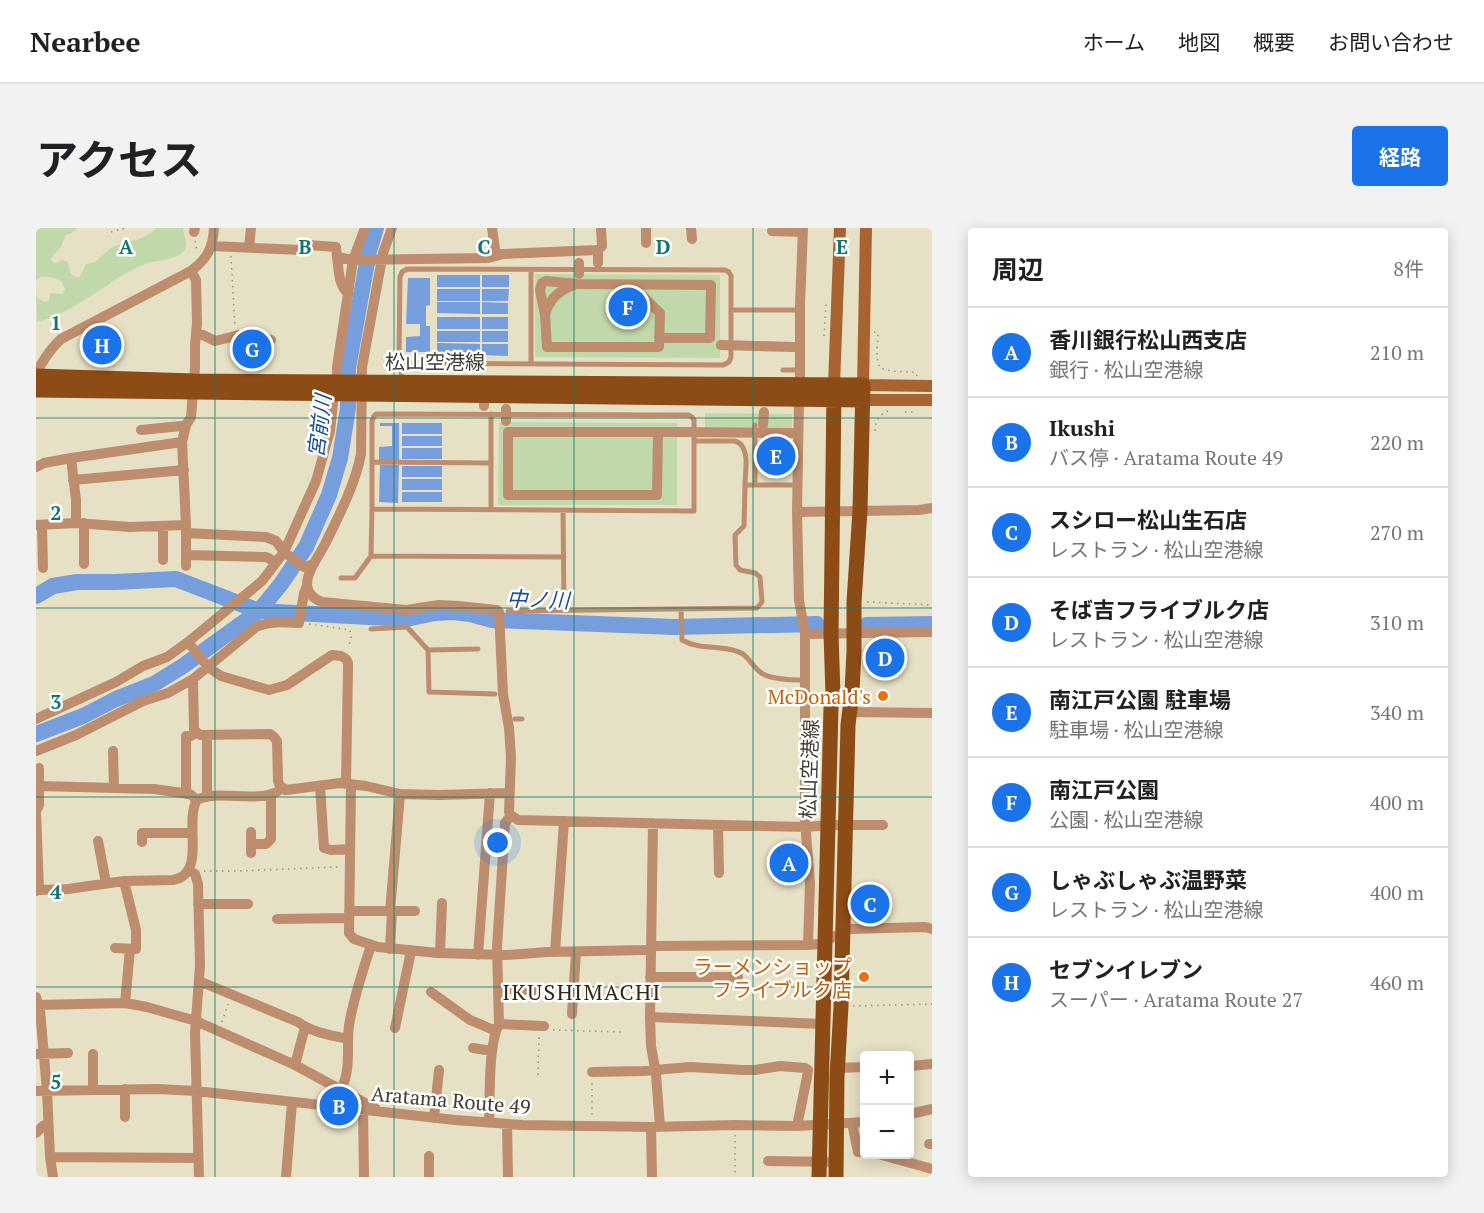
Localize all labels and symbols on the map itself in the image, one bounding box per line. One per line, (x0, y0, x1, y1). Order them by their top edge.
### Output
text: A (119, 233, 134, 260)
text: B (299, 233, 312, 260)
text: C (477, 233, 491, 260)
text: D (656, 233, 670, 260)
text: E (836, 233, 848, 260)
pin: F (608, 284, 648, 329)
text: 1 (50, 309, 62, 336)
pin: H (82, 322, 122, 368)
pin: G (232, 326, 272, 372)
street label: 松山空港線 (385, 348, 485, 375)
water label: 宮前川 (301, 391, 337, 459)
pin: E (756, 434, 796, 478)
text: 2 (50, 499, 62, 526)
water label: 中ノ川 (506, 584, 572, 614)
pin: D (866, 636, 904, 680)
place label: McDonald's (768, 683, 871, 710)
text: 3 (50, 688, 62, 715)
marker: McDonald's (876, 689, 890, 703)
street label: 松山空港線 (794, 719, 824, 819)
your location (483, 828, 512, 857)
pin: A (770, 840, 808, 886)
text: 4 (50, 878, 62, 905)
pin: C (850, 882, 890, 926)
place label: ラーメンショップ フライブルク店 (693, 953, 852, 1003)
marker: ラーメンショップ フライブルク店 (857, 970, 871, 984)
district label: IKUSHIMACHI (502, 977, 662, 1006)
text: 5 (50, 1068, 62, 1095)
street label: Aratama Route 49 (370, 1080, 532, 1120)
pin: B (320, 1084, 358, 1128)

